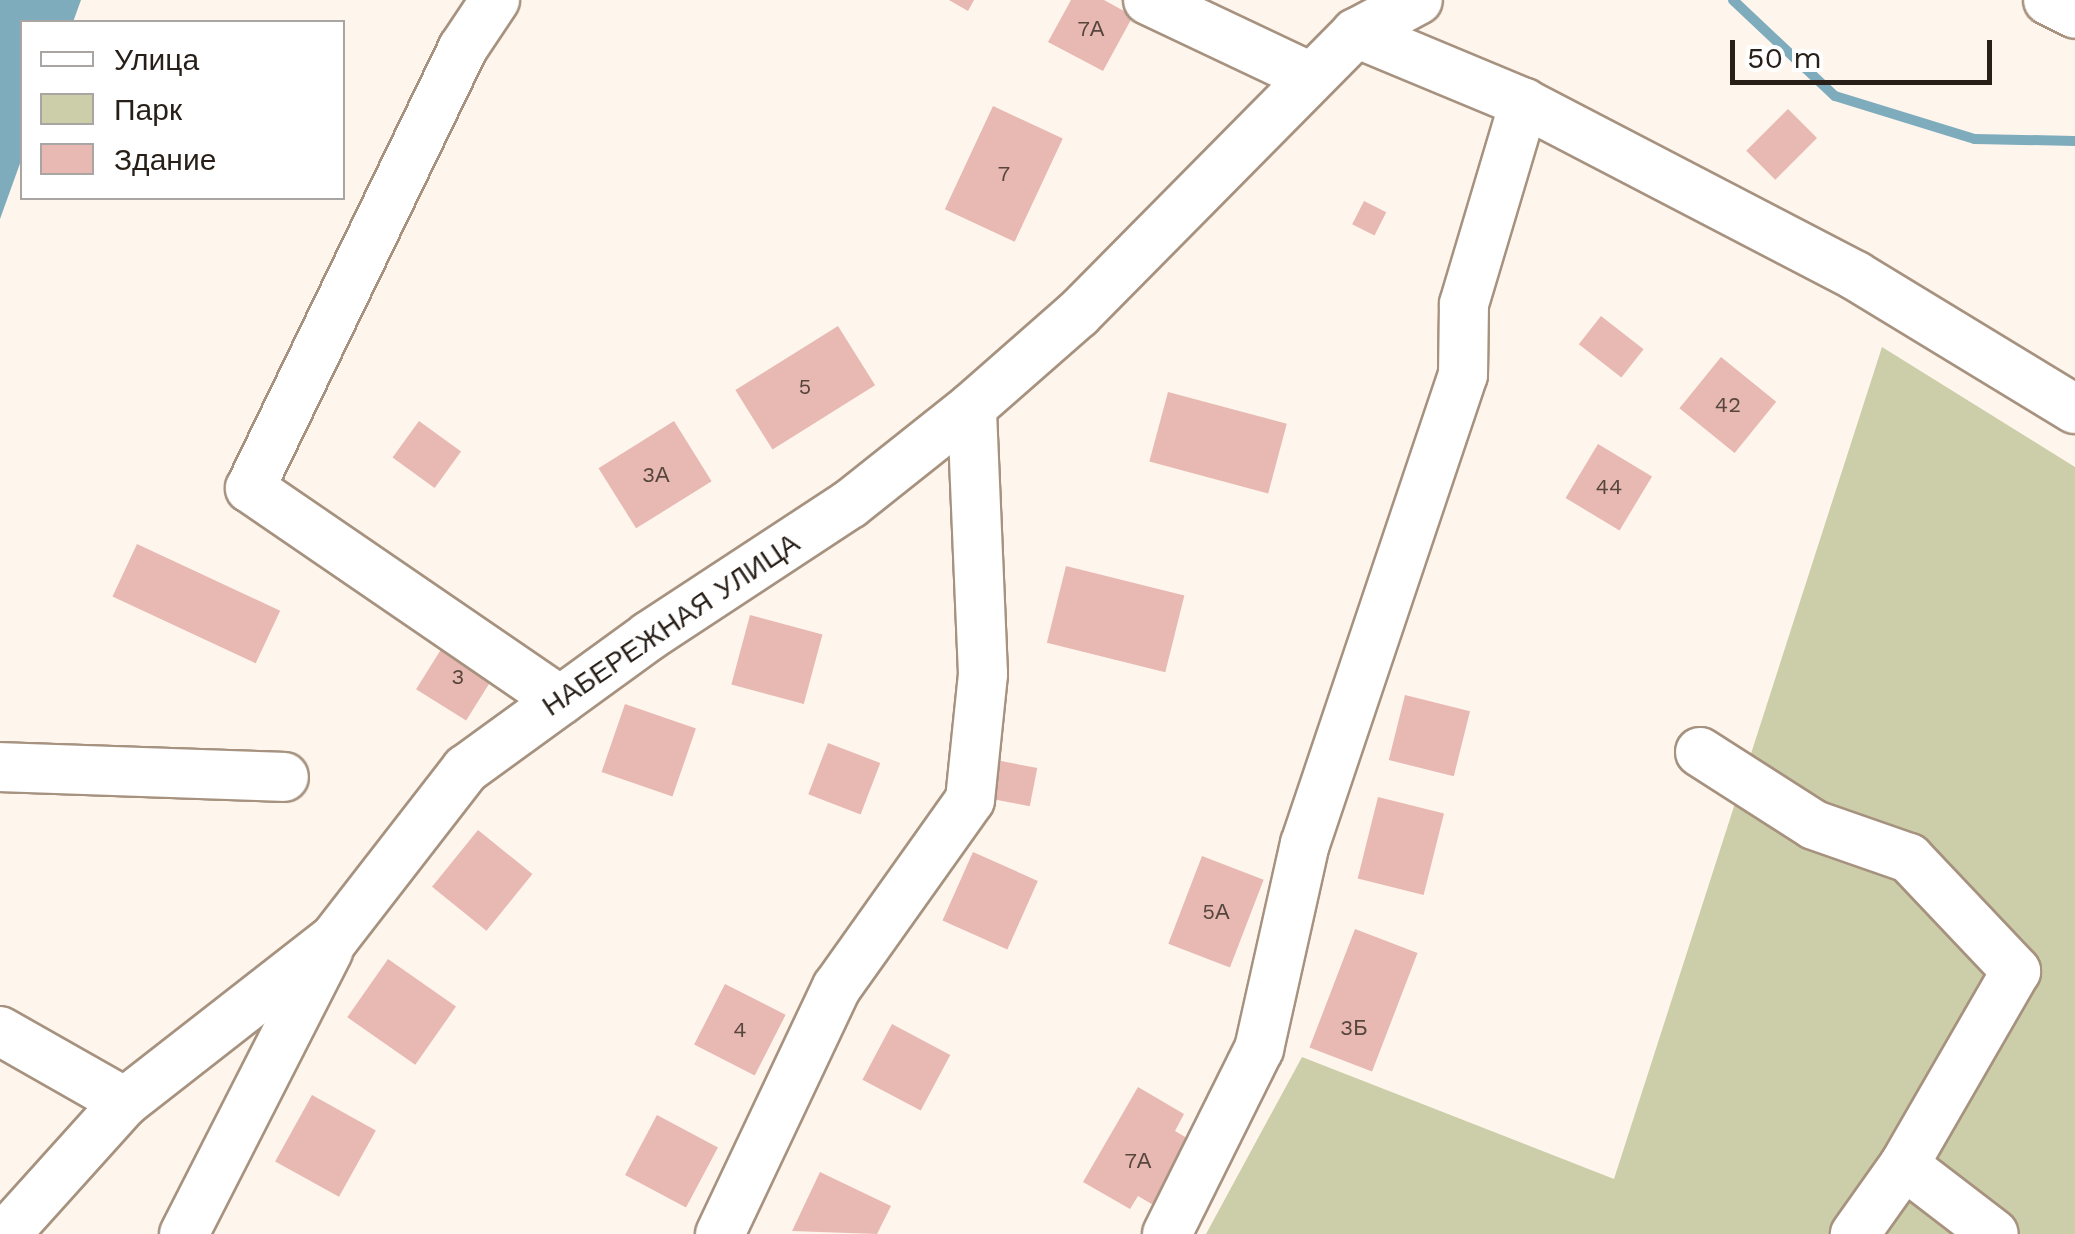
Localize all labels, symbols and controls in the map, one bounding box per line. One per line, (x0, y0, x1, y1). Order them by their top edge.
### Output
house number: 7А (1077, 16, 1105, 42)
legend (20, 20, 345, 200)
scale bar (1735, 20, 1998, 82)
text: 50 m (1747, 40, 1822, 75)
text: Улица (114, 42, 199, 77)
text: Парк (114, 92, 182, 127)
text: Здание (114, 142, 216, 177)
house number: 7 (998, 161, 1010, 187)
house number: 5 (799, 374, 811, 400)
house number: 42 (1715, 392, 1741, 418)
house number: 3А (642, 462, 670, 488)
house number: 44 (1596, 474, 1622, 500)
street label: НАБЕРЕЖНАЯ УЛИЦА (536, 526, 806, 724)
house number: 3 (452, 664, 464, 690)
house number: 5А (1202, 899, 1230, 925)
house number: 3Б (1340, 1015, 1368, 1041)
house number: 4 (733, 1017, 747, 1043)
house number: 7А (1124, 1148, 1152, 1174)

